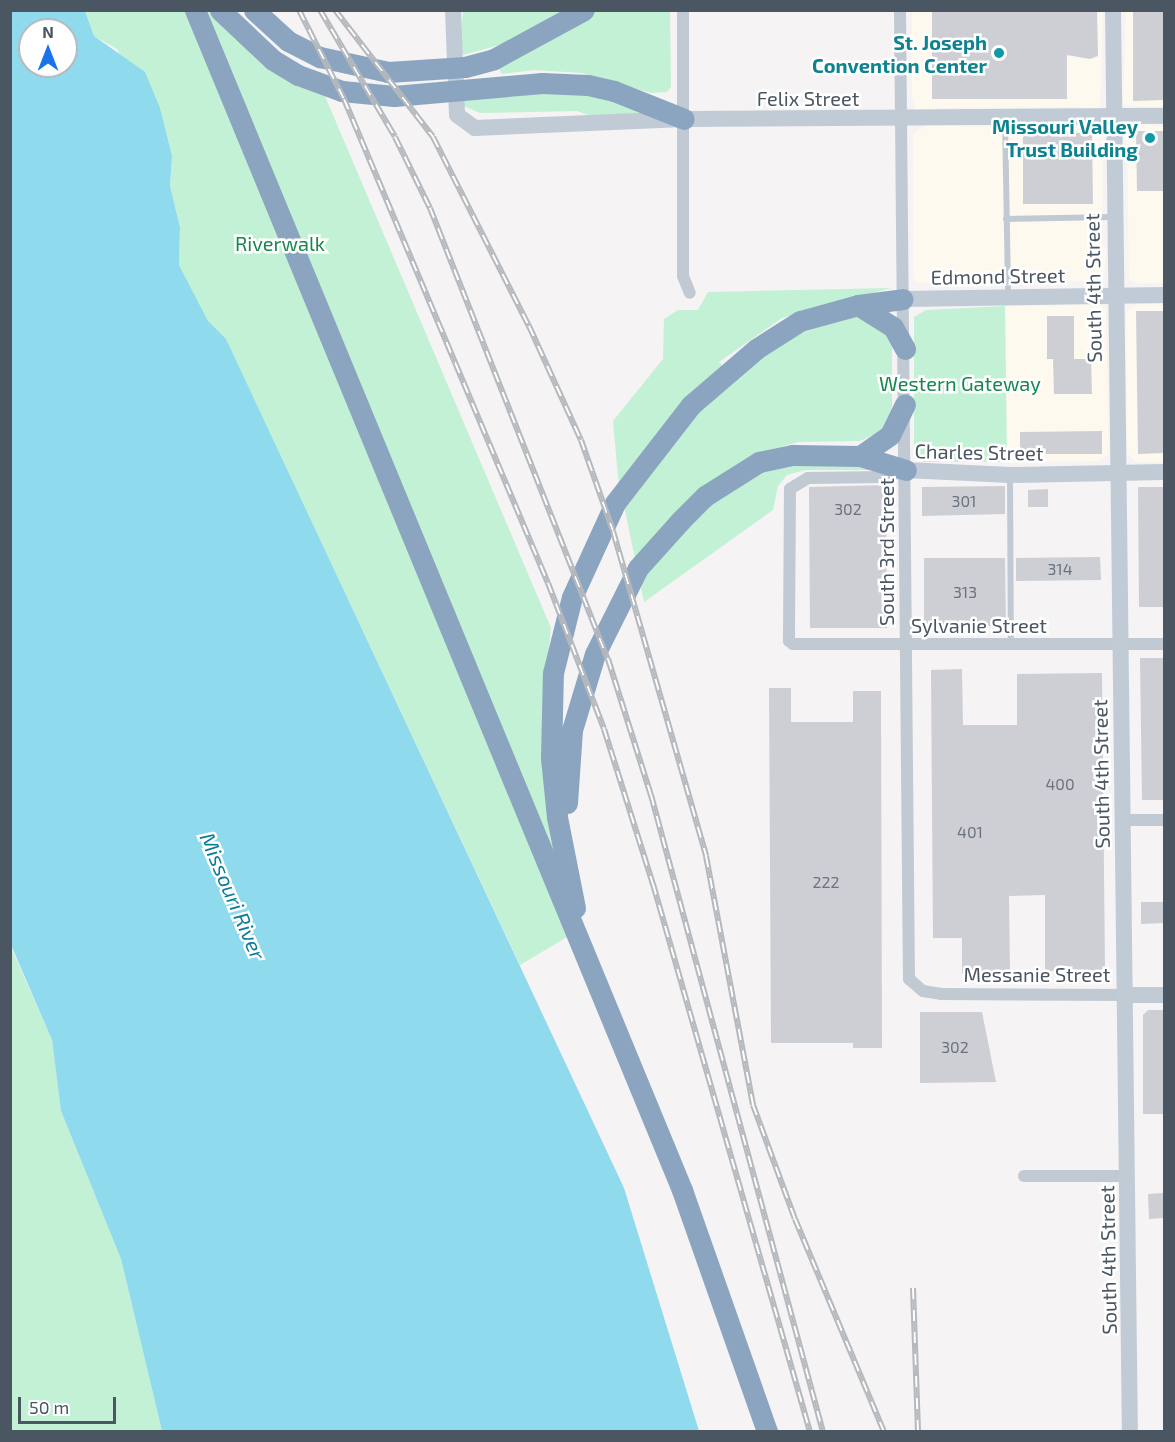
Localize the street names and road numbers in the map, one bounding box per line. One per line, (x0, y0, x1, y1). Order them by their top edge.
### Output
street label: Felix Street (757, 86, 859, 110)
street label: South 4th Street (1080, 213, 1106, 363)
street label: Edmond Street (930, 263, 1066, 289)
street label: Charles Street (914, 439, 1044, 465)
street label: South 3rd Street (874, 478, 898, 626)
street label: Sylvanie Street (911, 613, 1047, 637)
street label: South 4th Street (1088, 699, 1114, 849)
street label: Messanie Street (964, 962, 1110, 986)
street label: South 4th Street (1095, 1185, 1121, 1335)

